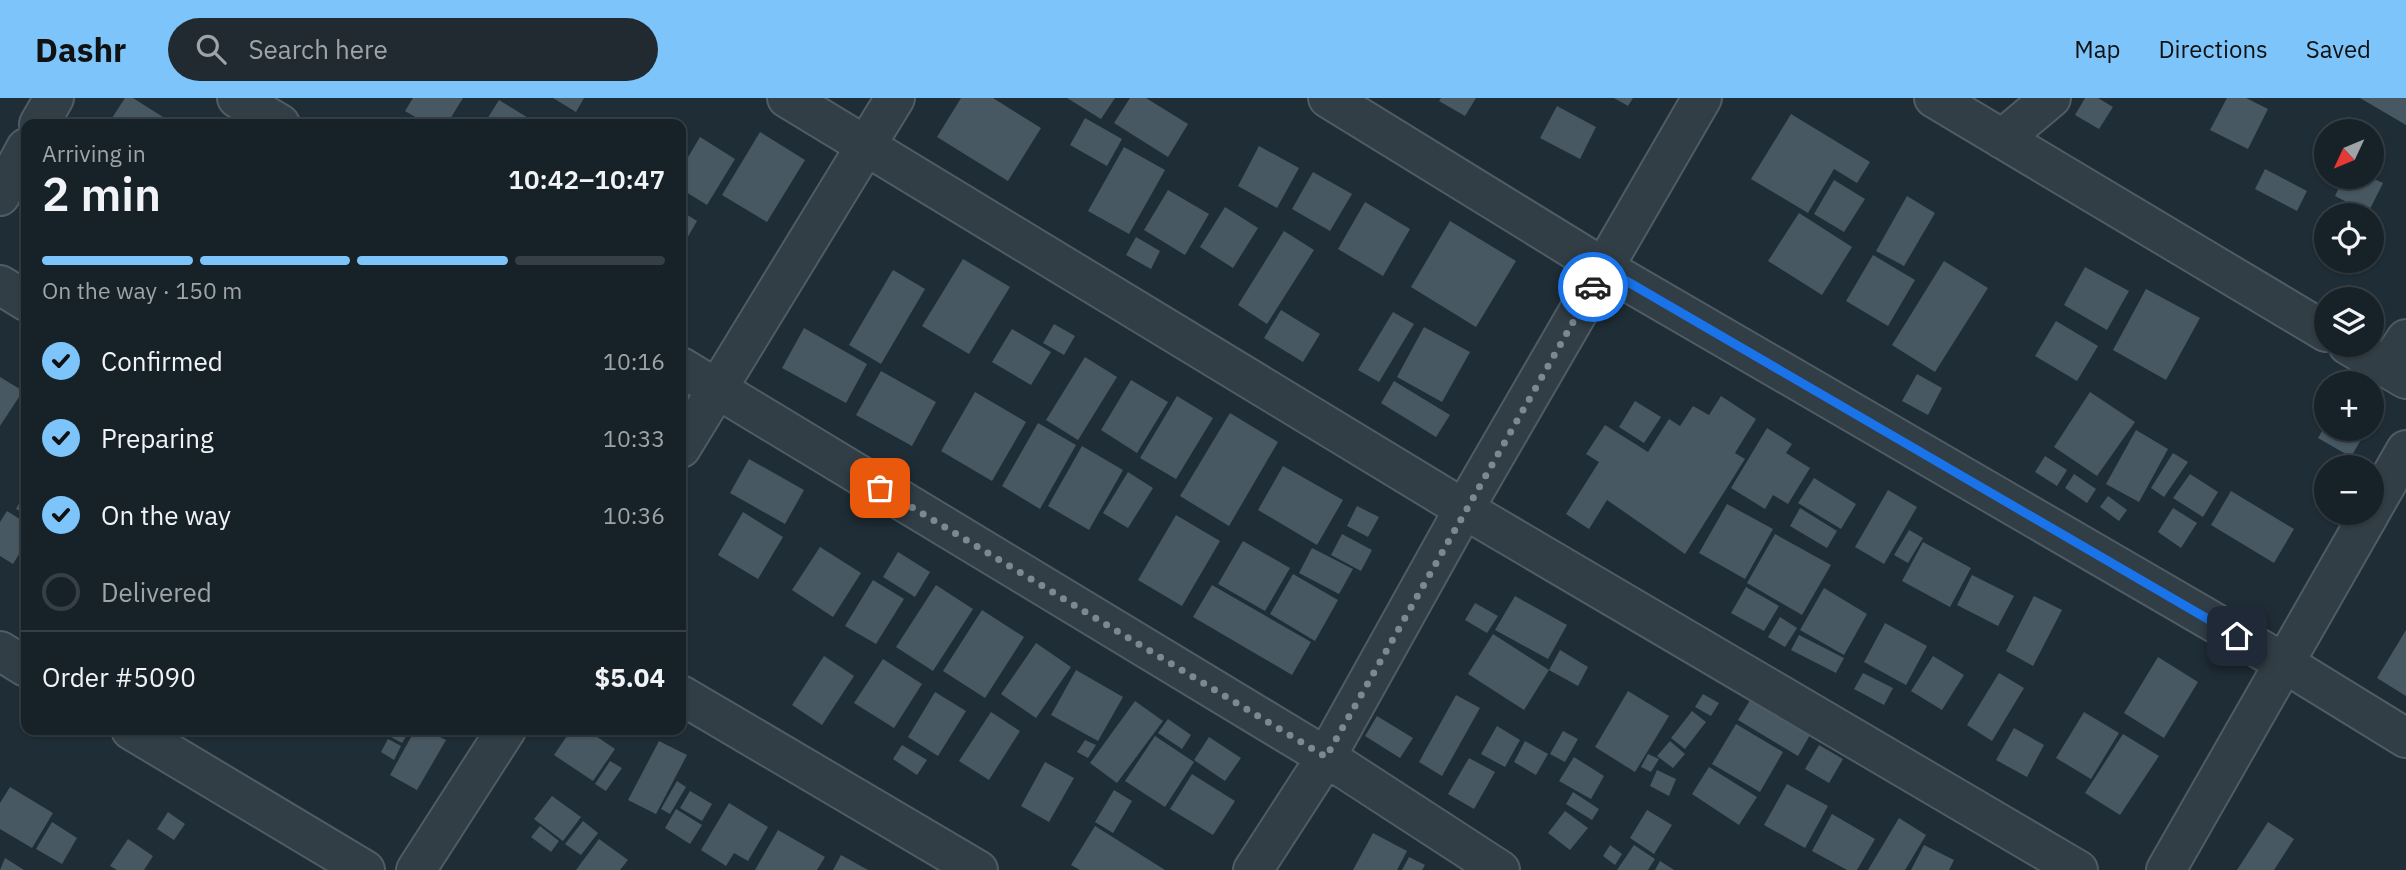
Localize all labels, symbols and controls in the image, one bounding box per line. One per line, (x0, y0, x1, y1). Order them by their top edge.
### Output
search box (168, 18, 658, 81)
text: Dashr (35, 28, 126, 71)
icon: search (192, 30, 230, 68)
text: Search here (248, 32, 388, 66)
text: Map (2074, 33, 2120, 65)
text: Directions (2158, 33, 2268, 65)
text: Saved (2306, 33, 2371, 65)
north arrow (2314, 119, 2384, 189)
map controls (2314, 119, 2384, 525)
text: Arriving in (42, 138, 146, 168)
text: 10:42–10:47 (508, 162, 665, 196)
text: 2 min (42, 164, 161, 224)
button: locate (2314, 203, 2384, 273)
courier (1558, 252, 1628, 322)
icon: car (1574, 268, 1612, 306)
text: On the way · 150 m (42, 275, 242, 305)
button: layers (2314, 287, 2384, 357)
icon: check (42, 342, 80, 380)
text: Confirmed (101, 344, 223, 378)
text: 10:16 (603, 346, 665, 376)
button: + (2314, 371, 2384, 441)
icon: check (42, 419, 80, 457)
text: Preparing (101, 421, 214, 455)
text: 10:33 (603, 423, 665, 453)
button: − (2314, 455, 2384, 525)
pin (850, 458, 910, 518)
icon: bag (861, 469, 899, 507)
icon: check (42, 496, 80, 534)
text: On the way (101, 498, 231, 532)
text: 10:36 (603, 500, 665, 530)
text: Delivered (101, 575, 212, 609)
pin (2207, 606, 2267, 666)
icon: home (2218, 617, 2256, 655)
text: Order #5090 (42, 660, 196, 694)
text: $5.04 (595, 660, 665, 694)

